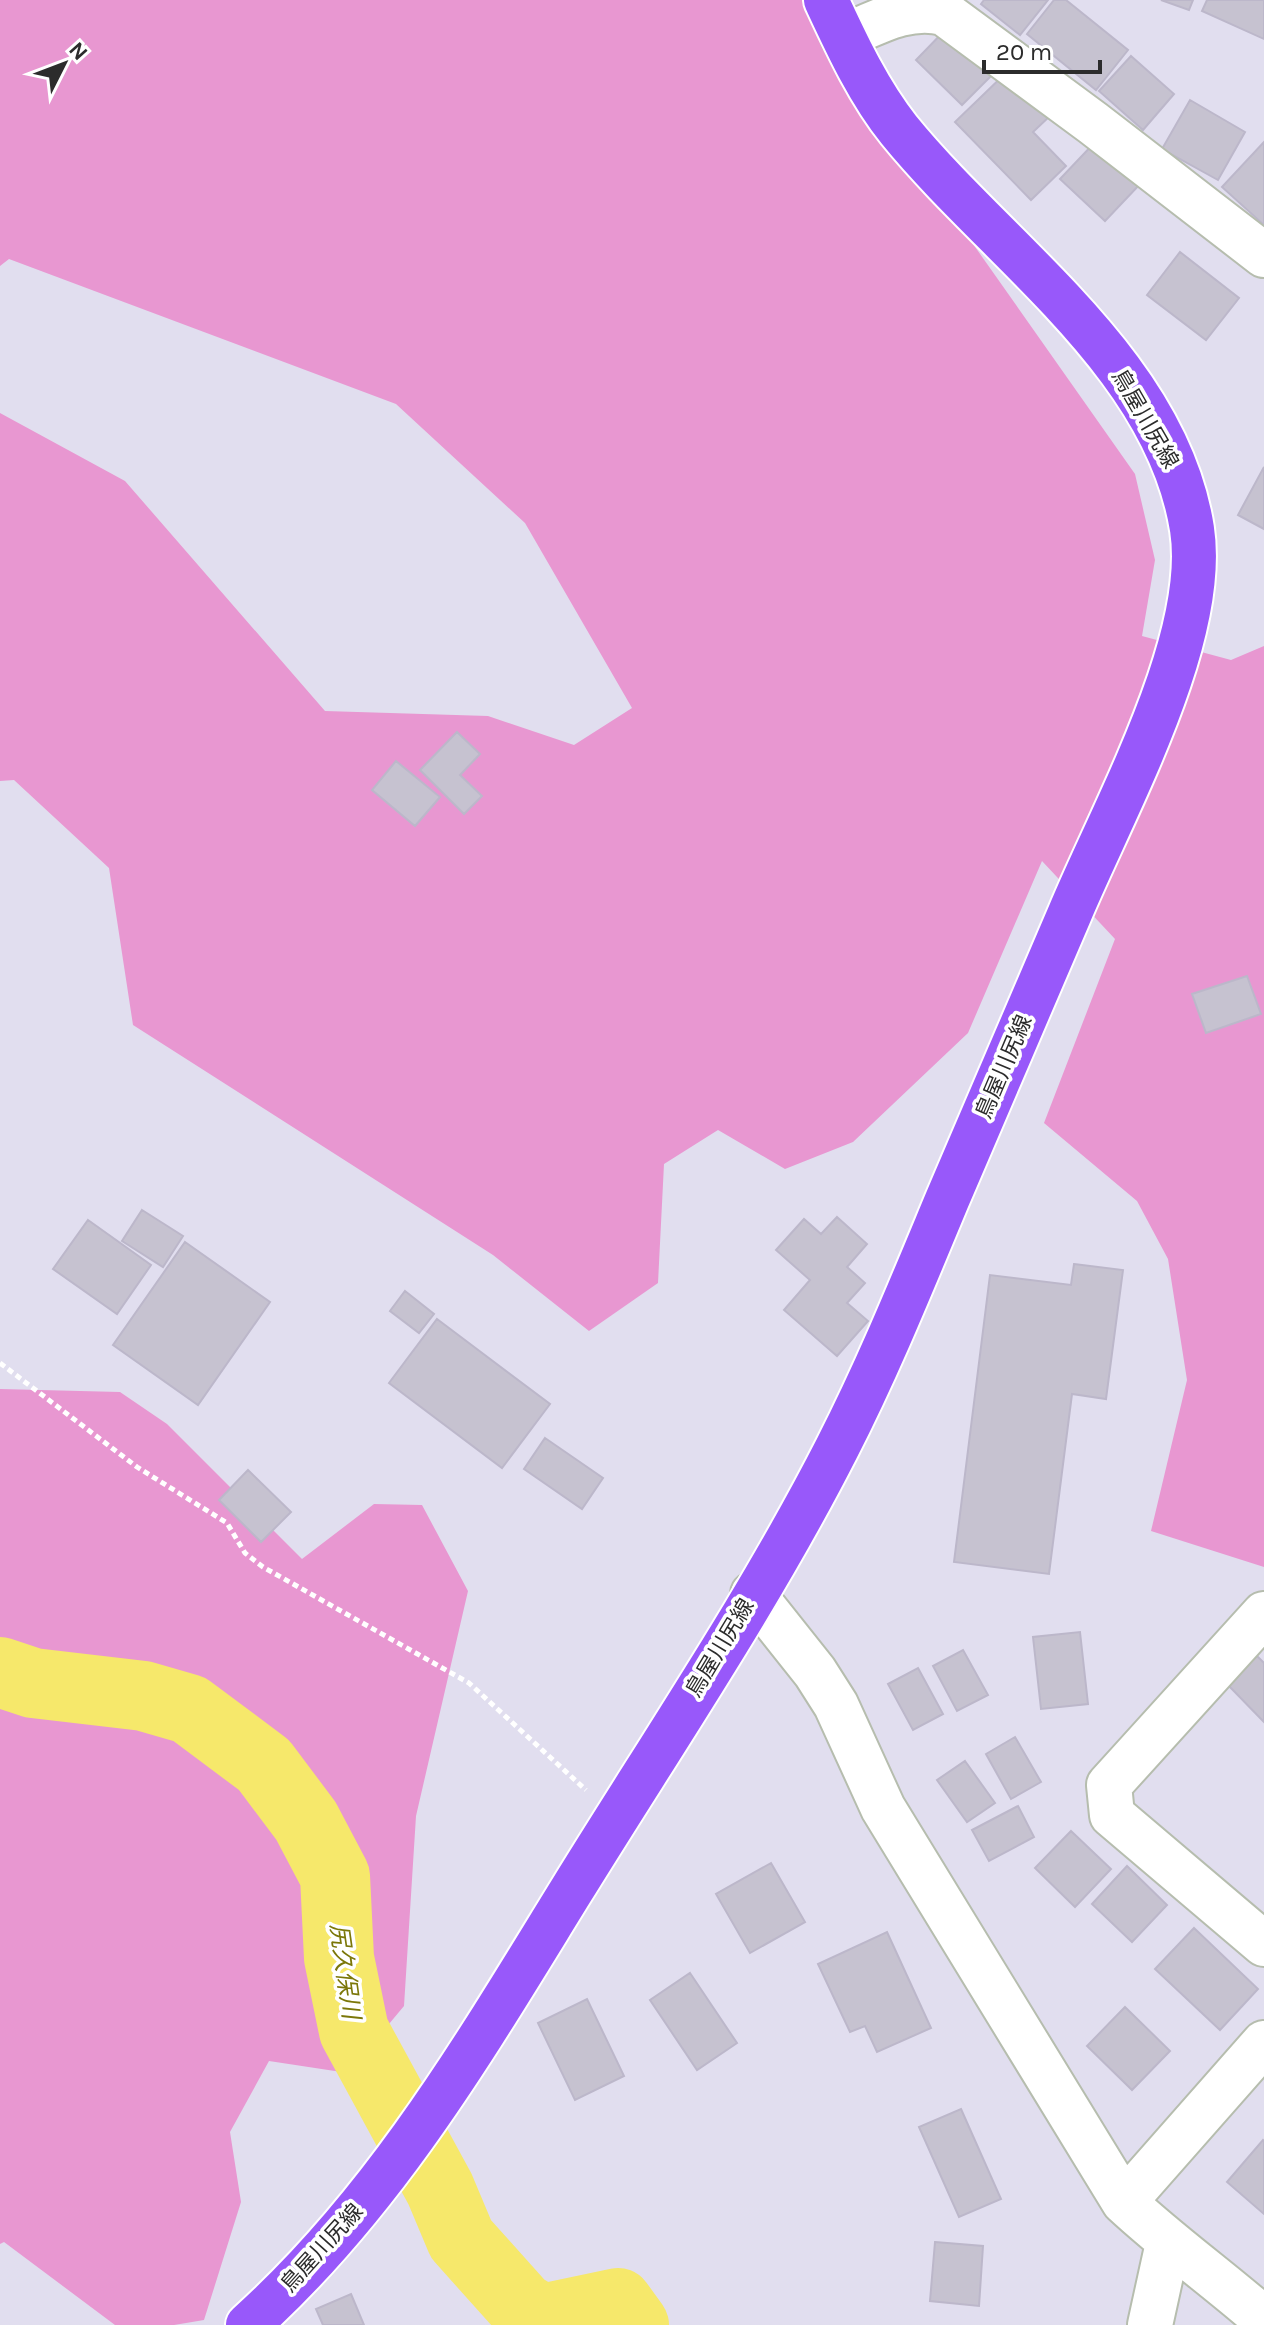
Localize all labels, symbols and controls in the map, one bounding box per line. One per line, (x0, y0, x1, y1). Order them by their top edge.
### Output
north arrow (24, 24, 104, 104)
scale bar (984, 24, 1100, 74)
text: N (63, 37, 93, 66)
text: 20 m (996, 38, 1052, 66)
street label: 鳥屋川尻線 (1106, 365, 1184, 473)
street label: 鳥屋川尻線 (971, 1011, 1037, 1123)
street label: 鳥屋川尻線 (681, 1594, 759, 1702)
water label: 尻久保川 (324, 1922, 366, 2023)
street label: 鳥屋川尻線 (276, 2198, 368, 2298)

